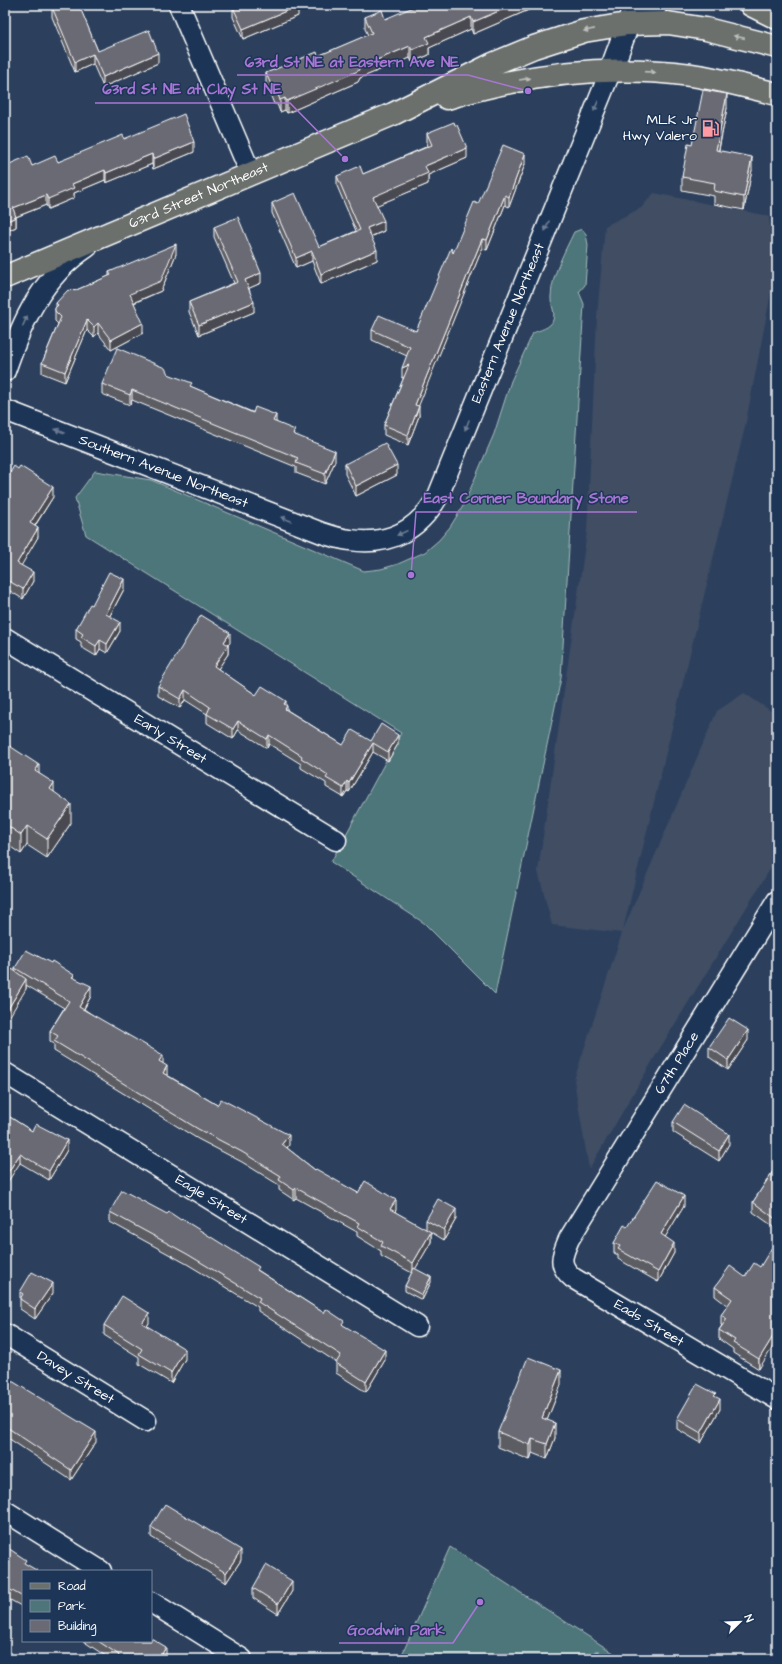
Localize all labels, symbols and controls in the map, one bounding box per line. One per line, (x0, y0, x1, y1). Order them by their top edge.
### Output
one-way arrow (583, 28, 595, 34)
one-way arrow (733, 33, 745, 39)
callout: 63rd St NE at Eastern Ave NE (237, 48, 468, 75)
text: 63rd St NE at Eastern Ave NE (245, 52, 459, 73)
one-way arrow (644, 69, 656, 76)
callout: 63rd St NE at Clay St NE (95, 76, 290, 103)
one-way arrow (519, 76, 531, 82)
text: 63rd St NE at Clay St NE (102, 79, 282, 101)
one-way arrow (593, 100, 599, 112)
place label: MLK Jr Hwy Valero (623, 110, 697, 146)
fuel station icon: MLK Jr Hwy Valero (700, 118, 720, 138)
street label: 63rd Street Northeast (126, 157, 272, 234)
one-way arrow (544, 221, 550, 233)
street label: Eastern Avenue Northeast (467, 240, 550, 406)
one-way arrow (22, 315, 28, 327)
one-way arrow (463, 419, 469, 431)
one-way arrow (54, 428, 66, 434)
street label: Southern Avenue Northeast (76, 430, 251, 513)
callout: East Corner Boundary Stone (416, 485, 637, 512)
text: East Corner Boundary Stone (423, 488, 629, 510)
one-way arrow (281, 516, 292, 522)
one-way arrow (396, 530, 407, 536)
street label: Early Street (130, 709, 211, 769)
street label: 67th Place (650, 1028, 704, 1098)
street label: Eagle Street (171, 1170, 251, 1230)
street label: Eads Street (610, 1294, 688, 1352)
street label: Davey Street (33, 1346, 118, 1409)
legend (22, 1570, 152, 1642)
text: Road (58, 1578, 86, 1595)
text: Park (58, 1598, 86, 1615)
north arrow (720, 1602, 760, 1642)
text: N (740, 1612, 757, 1624)
callout: Goodwin Park (339, 1616, 453, 1643)
text: Building (58, 1618, 96, 1636)
text: Goodwin Park (347, 1620, 446, 1641)

